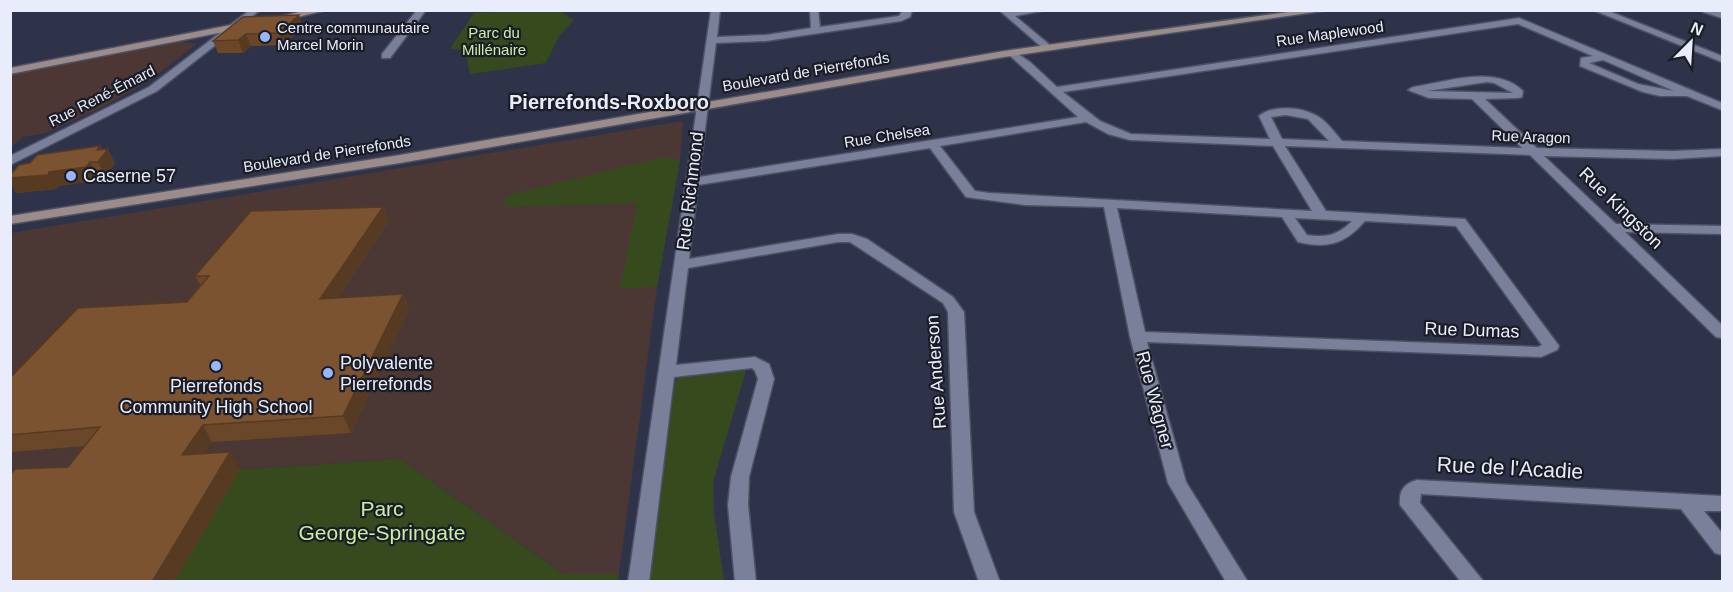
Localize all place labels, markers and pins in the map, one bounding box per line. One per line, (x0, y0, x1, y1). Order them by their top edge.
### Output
place label: Centre communautaire Marcel Morin (277, 19, 430, 53)
marker: Centre communautaire Marcel Morin (258, 30, 272, 44)
place label: Caserne 57 (83, 166, 176, 186)
marker: Caserne 57 (64, 169, 78, 183)
place label: Polyvalente Pierrefonds (340, 353, 433, 394)
marker: Pierrefonds Community High School (209, 359, 223, 373)
marker: Polyvalente Pierrefonds (321, 366, 335, 380)
place label: Pierrefonds Community High School (119, 376, 313, 417)

